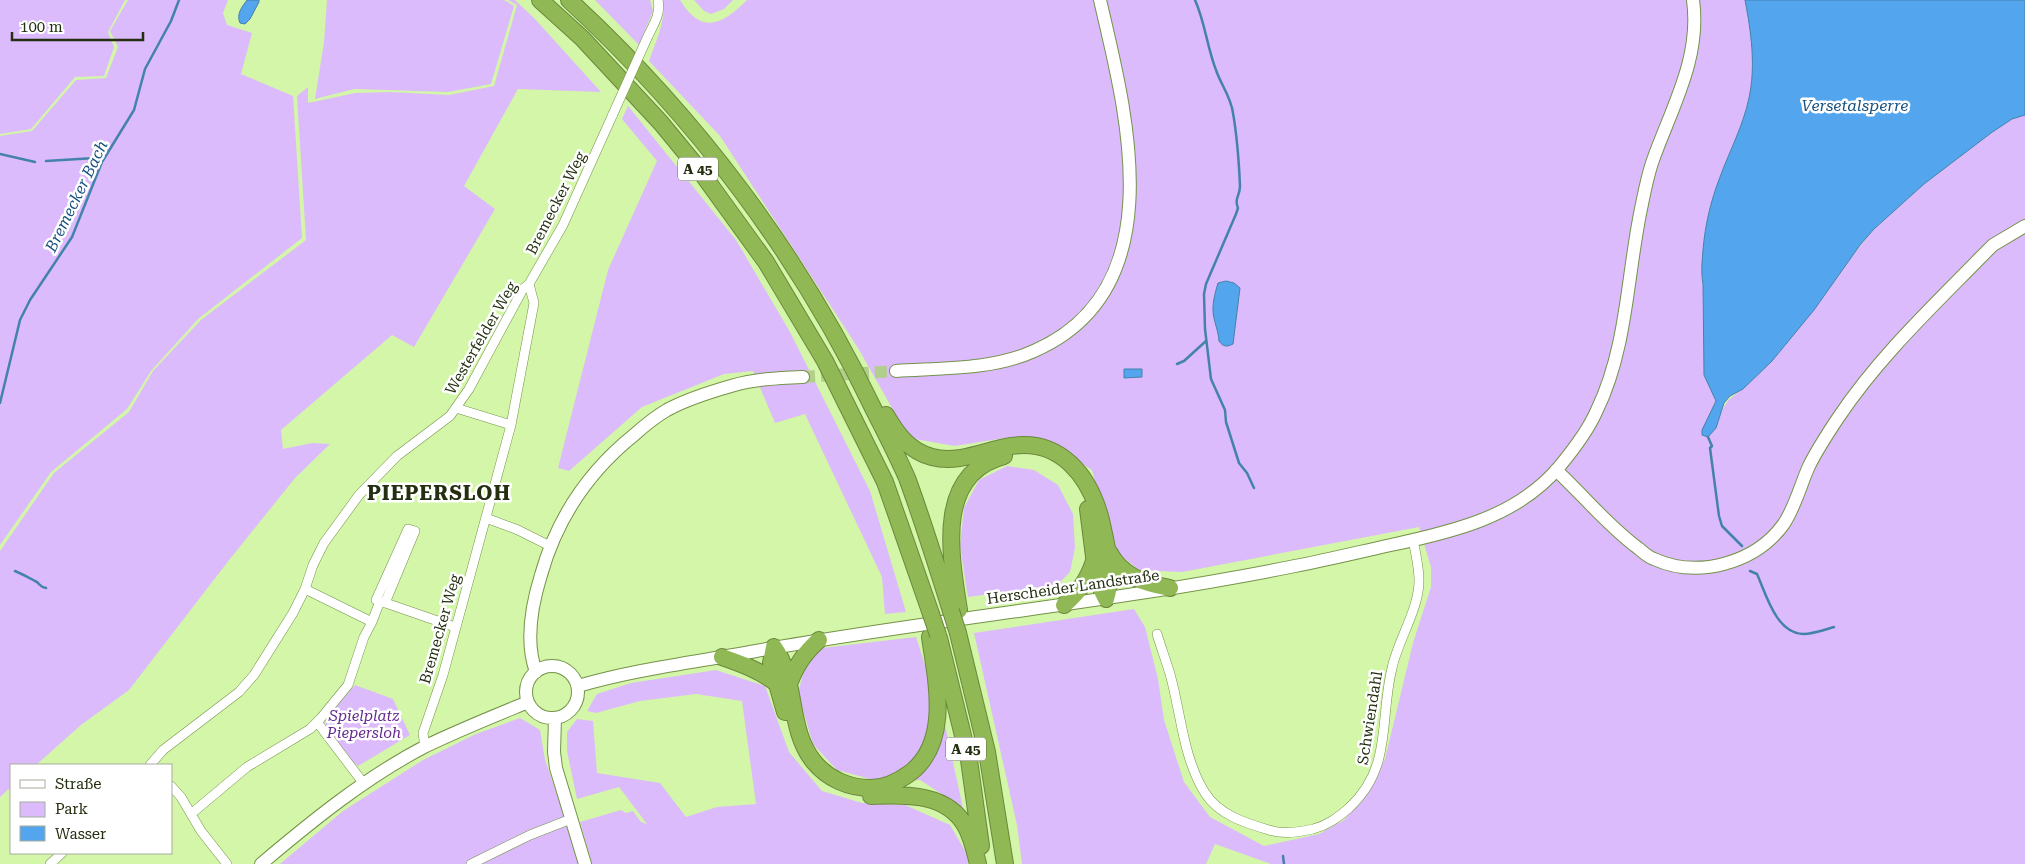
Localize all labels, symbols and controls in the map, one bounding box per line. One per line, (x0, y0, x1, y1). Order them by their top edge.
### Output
scale bar (12, 10, 144, 42)
text: 100 m (20, 18, 63, 36)
water label: Versetalsperre (1802, 96, 1908, 115)
water label: Bremecker Bach (41, 137, 112, 256)
street label: Bremecker Weg (522, 148, 590, 258)
road number: A 45 (678, 157, 718, 180)
street label: Westerfelder Weg (441, 278, 521, 398)
district label: PIEPERSLOH (367, 481, 511, 505)
street label: Herscheider Landstraße (986, 566, 1160, 608)
street label: Bremecker Weg (416, 572, 464, 686)
street label: Schwiendahl (1354, 670, 1386, 766)
park label: Spielplatz Piepersloh (326, 707, 401, 742)
road number: A 45 (946, 738, 986, 761)
legend (10, 764, 172, 854)
text: Straße (55, 775, 102, 793)
text: Park (55, 800, 89, 818)
text: Wasser (55, 825, 106, 843)

